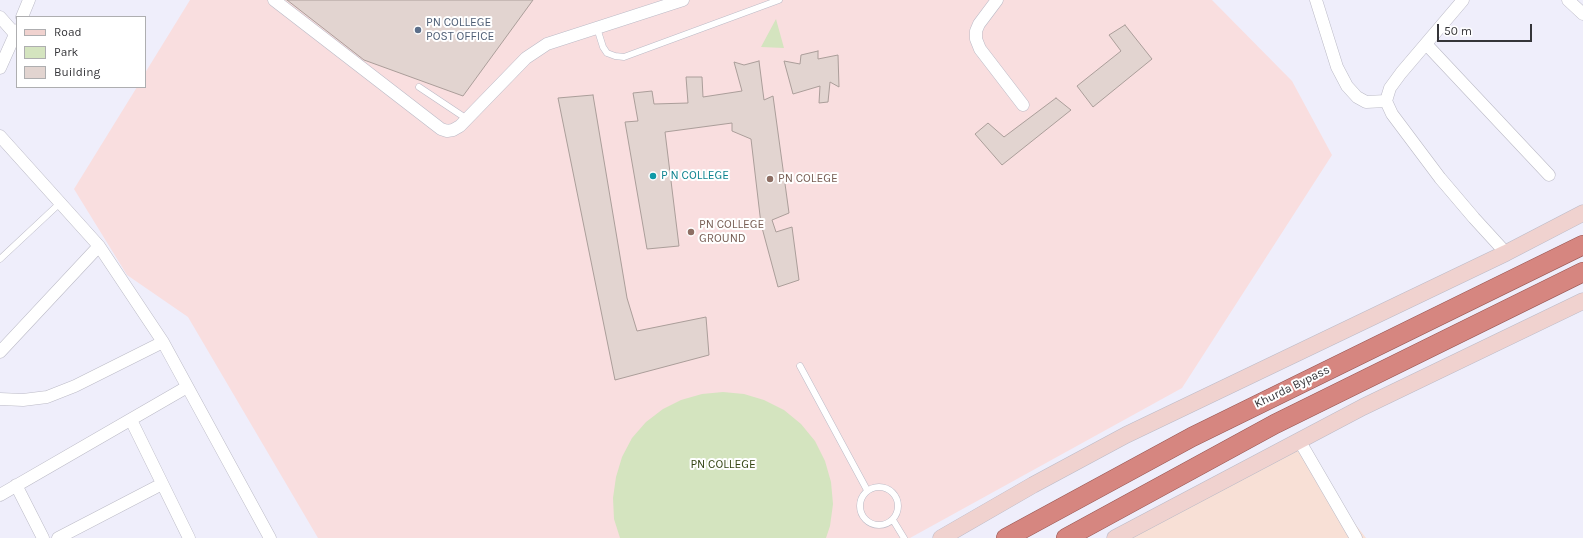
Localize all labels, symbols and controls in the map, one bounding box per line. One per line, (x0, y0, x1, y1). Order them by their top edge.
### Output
legend (16, 16, 146, 88)
place label: PN COLLEGE POST OFFICE (426, 16, 494, 44)
scale bar (1439, 16, 1534, 42)
text: 50 m (1444, 24, 1472, 38)
text: Road (54, 25, 82, 39)
marker: PN COLLEGE POST OFFICE (413, 25, 423, 35)
text: Park (54, 45, 78, 59)
text: Building (54, 65, 100, 79)
place label: P N COLLEGE (661, 169, 729, 183)
marker: P N COLLEGE (648, 171, 658, 181)
place label: PN COLEGE (778, 172, 838, 186)
marker: PN COLEGE (765, 174, 775, 184)
place label: PN COLLEGE GROUND (699, 218, 764, 246)
marker: PN COLLEGE GROUND (686, 227, 696, 237)
street label: Khurda Bypass (1252, 363, 1332, 411)
park label: PN COLLEGE (690, 458, 756, 472)

